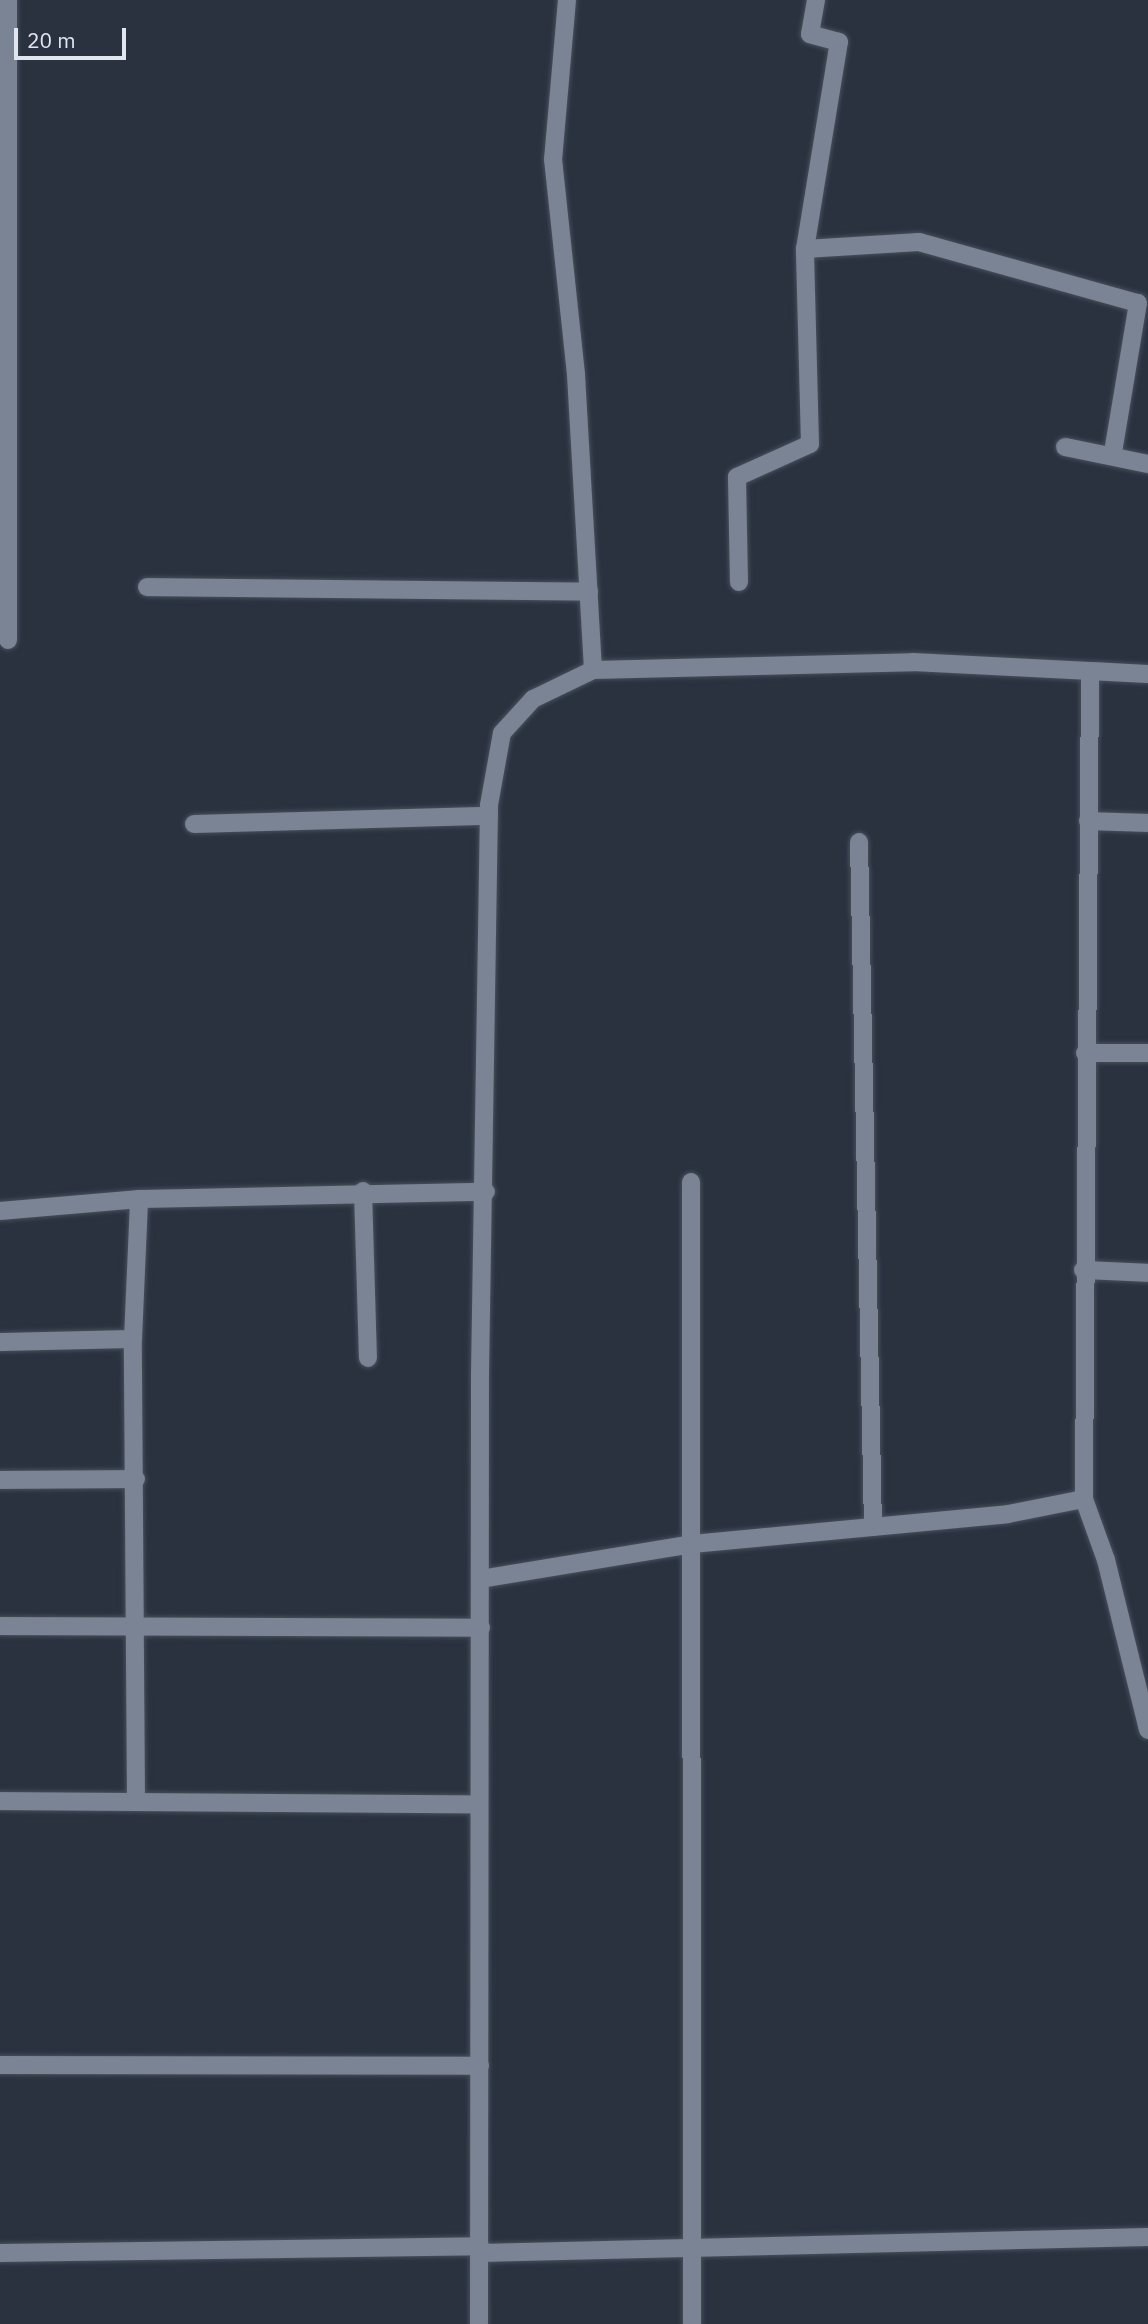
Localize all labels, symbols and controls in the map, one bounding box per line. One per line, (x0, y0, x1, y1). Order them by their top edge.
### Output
scale bar (18, 14, 130, 58)
text: 20 m (27, 26, 76, 54)

